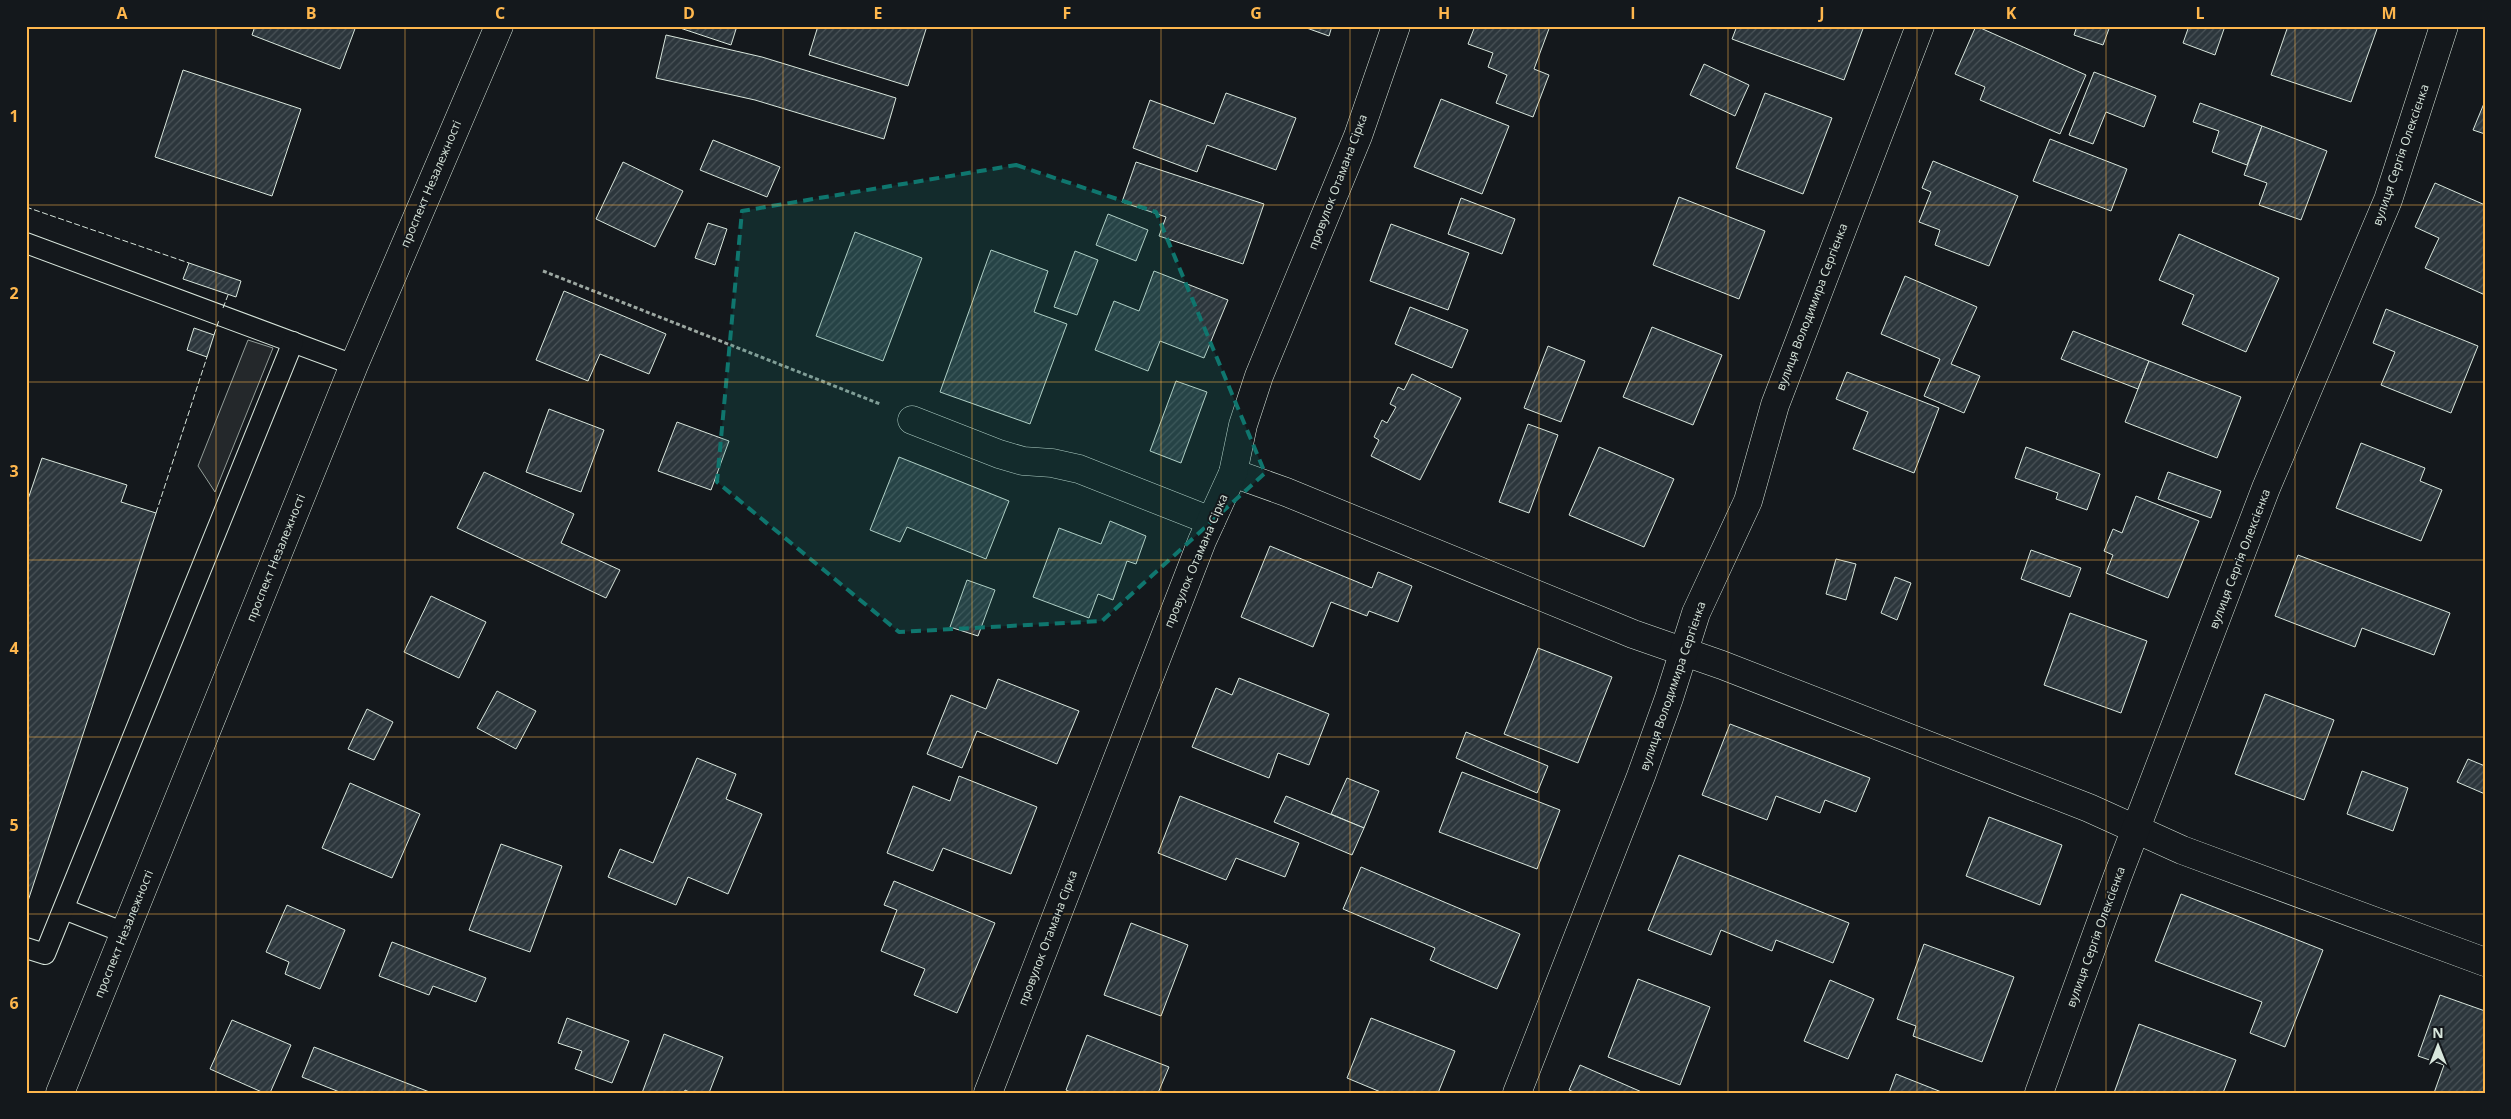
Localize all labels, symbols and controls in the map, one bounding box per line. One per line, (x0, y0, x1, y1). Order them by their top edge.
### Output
text: A (116, 2, 128, 24)
text: B (306, 2, 316, 24)
text: C (495, 2, 505, 24)
text: D (683, 2, 695, 24)
text: E (874, 2, 883, 24)
text: F (1063, 2, 1071, 24)
text: G (1250, 2, 1262, 24)
text: H (1438, 2, 1450, 24)
text: I (1630, 2, 1636, 24)
text: J (1817, 2, 1825, 24)
text: K (2006, 2, 2017, 24)
text: L (2195, 2, 2205, 24)
text: M (2381, 2, 2397, 24)
street label: вулиця Сергія Олексієнка (2368, 82, 2433, 228)
text: 1 (9, 105, 19, 127)
street label: провулок Отамана Сірка (1304, 112, 1371, 252)
street label: проспект Незалежності (396, 118, 465, 250)
street label: вулиця Володимира Сергієнка (1772, 221, 1851, 393)
text: 2 (9, 282, 19, 304)
text: 3 (9, 460, 19, 482)
street label: вулиця Сергія Олексієнка (2205, 486, 2274, 631)
street label: проспект Незалежності (242, 491, 309, 624)
street label: провулок Отамана Сірка (1160, 491, 1231, 630)
street label: вулиця Володимира Сергієнка (1636, 599, 1710, 773)
text: 4 (9, 637, 19, 659)
text: 5 (9, 814, 19, 836)
street label: вулиця Сергія Олексієнка (2062, 864, 2129, 1010)
street label: проспект Незалежності (90, 867, 157, 1000)
street label: провулок Отамана Сірка (1014, 868, 1081, 1008)
text: 6 (9, 992, 19, 1014)
north arrow (2414, 1022, 2464, 1072)
text: N (2432, 1023, 2444, 1042)

